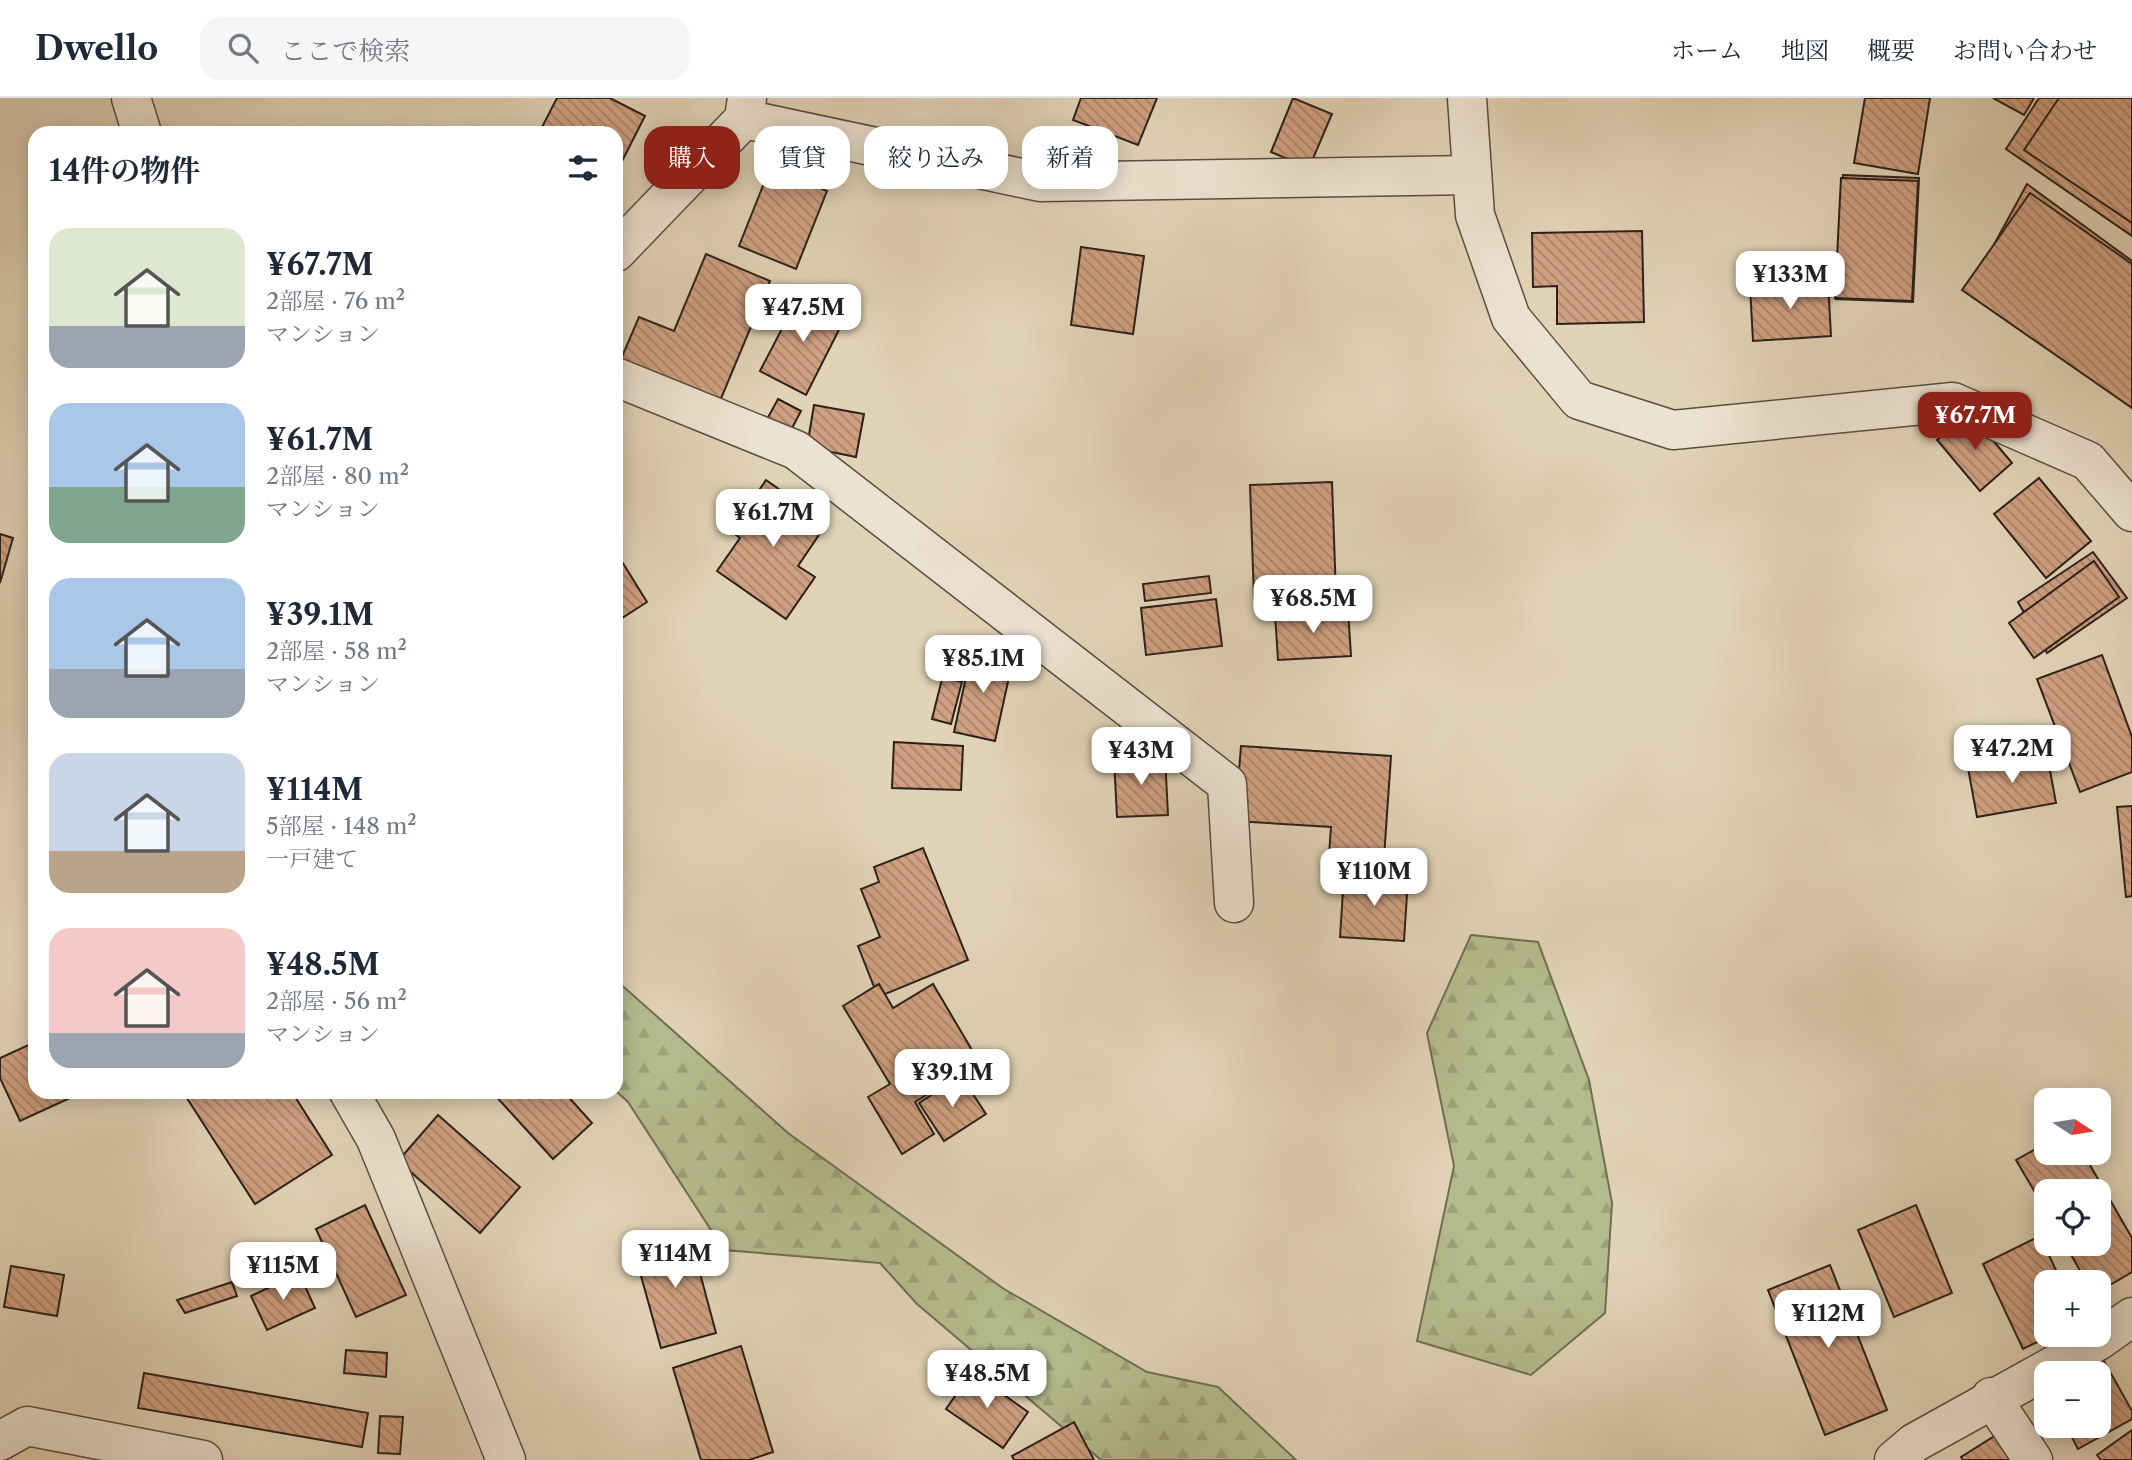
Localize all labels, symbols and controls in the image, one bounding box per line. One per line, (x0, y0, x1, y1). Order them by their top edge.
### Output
search box (200, 17, 690, 80)
text: Dwello (35, 28, 158, 69)
icon: search (224, 29, 262, 67)
text: ここで検索 (280, 35, 410, 67)
text: ホーム (1671, 36, 1743, 65)
text: 地図 (1781, 36, 1829, 65)
text: 概要 (1867, 36, 1915, 65)
text: お問い合わせ (1953, 36, 2097, 65)
chip: 購入 (644, 126, 740, 189)
chip: 賃貸 (754, 126, 850, 189)
chip: 絞り込み (864, 126, 1008, 189)
chip: 新着 (1022, 126, 1118, 189)
icon: filters (564, 149, 602, 187)
text: 14件の物件 (49, 152, 200, 189)
text: ¥67.7M (266, 246, 374, 283)
pin: ¥133M (1741, 252, 1839, 311)
icon: home (105, 256, 189, 340)
text: ¥133M (1752, 260, 1828, 288)
pin: ¥47.5M (746, 285, 860, 344)
text: 2部屋 · 76 m² (266, 287, 405, 315)
text: ¥47.5M (761, 293, 845, 321)
text: マンション (266, 320, 380, 348)
pin: ¥67.7M (1918, 392, 2032, 452)
text: ¥67.7M (1934, 401, 2016, 429)
text: ¥61.7M (266, 421, 373, 458)
icon: home (105, 431, 189, 515)
text: 2部屋 · 80 m² (266, 462, 409, 490)
pin: ¥61.7M (716, 490, 830, 549)
text: マンション (266, 495, 380, 523)
text: ¥61.7M (732, 498, 814, 526)
pin: ¥68.5M (1256, 575, 1370, 635)
text: ¥68.5M (1269, 584, 1357, 612)
text: ¥39.1M (266, 596, 374, 633)
icon: home (105, 606, 189, 690)
pin: ¥85.1M (926, 636, 1040, 695)
text: 2部屋 · 58 m² (266, 637, 407, 665)
text: ¥85.1M (941, 644, 1025, 672)
text: マンション (266, 670, 380, 698)
pin: ¥47.2M (1955, 726, 2069, 785)
pin: ¥43M (1100, 728, 1182, 787)
text: ¥47.2M (1970, 734, 2054, 762)
text: ¥43M (1108, 736, 1174, 764)
text: ¥114M (266, 771, 363, 808)
icon: home (105, 781, 189, 865)
text: 5部屋 · 148 m² (266, 812, 417, 840)
text: 一戸建て (266, 845, 358, 873)
pin: ¥110M (1325, 848, 1423, 908)
text: ¥110M (1336, 857, 1412, 885)
text: ¥48.5M (266, 946, 380, 983)
icon: home (105, 956, 189, 1040)
text: 2部屋 · 56 m² (266, 987, 407, 1015)
text: マンション (266, 1020, 380, 1048)
pin: ¥39.1M (895, 1049, 1009, 1109)
text: ¥39.1M (911, 1058, 993, 1086)
north arrow (2034, 1088, 2110, 1166)
map controls (2034, 1088, 2111, 1438)
button: locate (2034, 1179, 2111, 1256)
pin: ¥114M (626, 1230, 724, 1290)
text: ¥114M (638, 1239, 712, 1267)
pin: ¥115M (234, 1242, 332, 1302)
text: ¥115M (246, 1251, 320, 1279)
button: + (2034, 1270, 2111, 1347)
pin: ¥112M (1779, 1290, 1877, 1350)
text: ¥112M (1791, 1299, 1865, 1327)
pin: ¥48.5M (930, 1350, 1044, 1410)
text: ¥48.5M (943, 1359, 1031, 1387)
button: − (2034, 1361, 2111, 1438)

